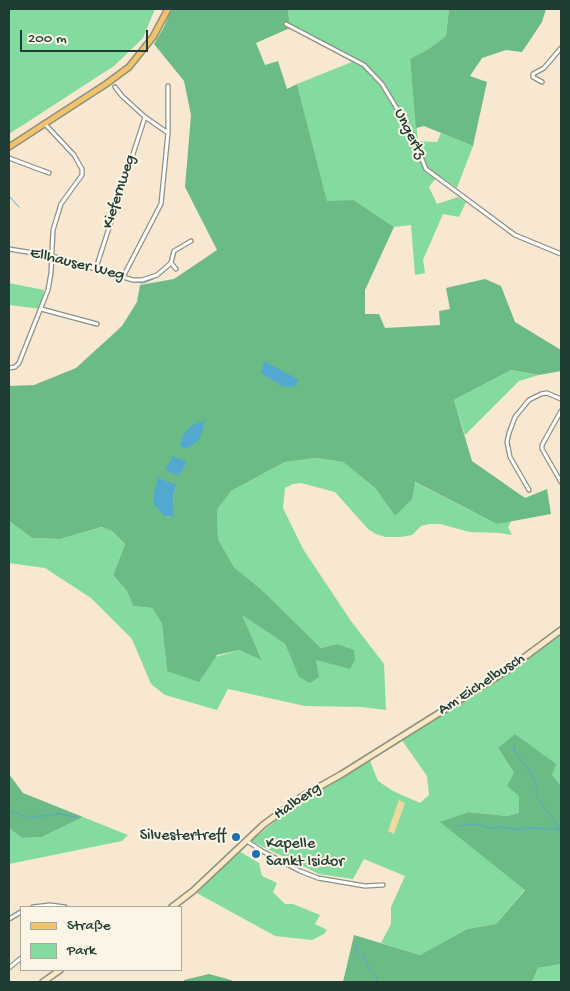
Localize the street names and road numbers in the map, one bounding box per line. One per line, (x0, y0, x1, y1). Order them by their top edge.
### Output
street label: Ungertz (388, 106, 430, 162)
street label: Kiefernweg (99, 153, 141, 231)
street label: Ellhauser Weg (28, 244, 126, 286)
street label: Am Eichelbusch (435, 650, 529, 720)
street label: Halberg (271, 779, 325, 825)

